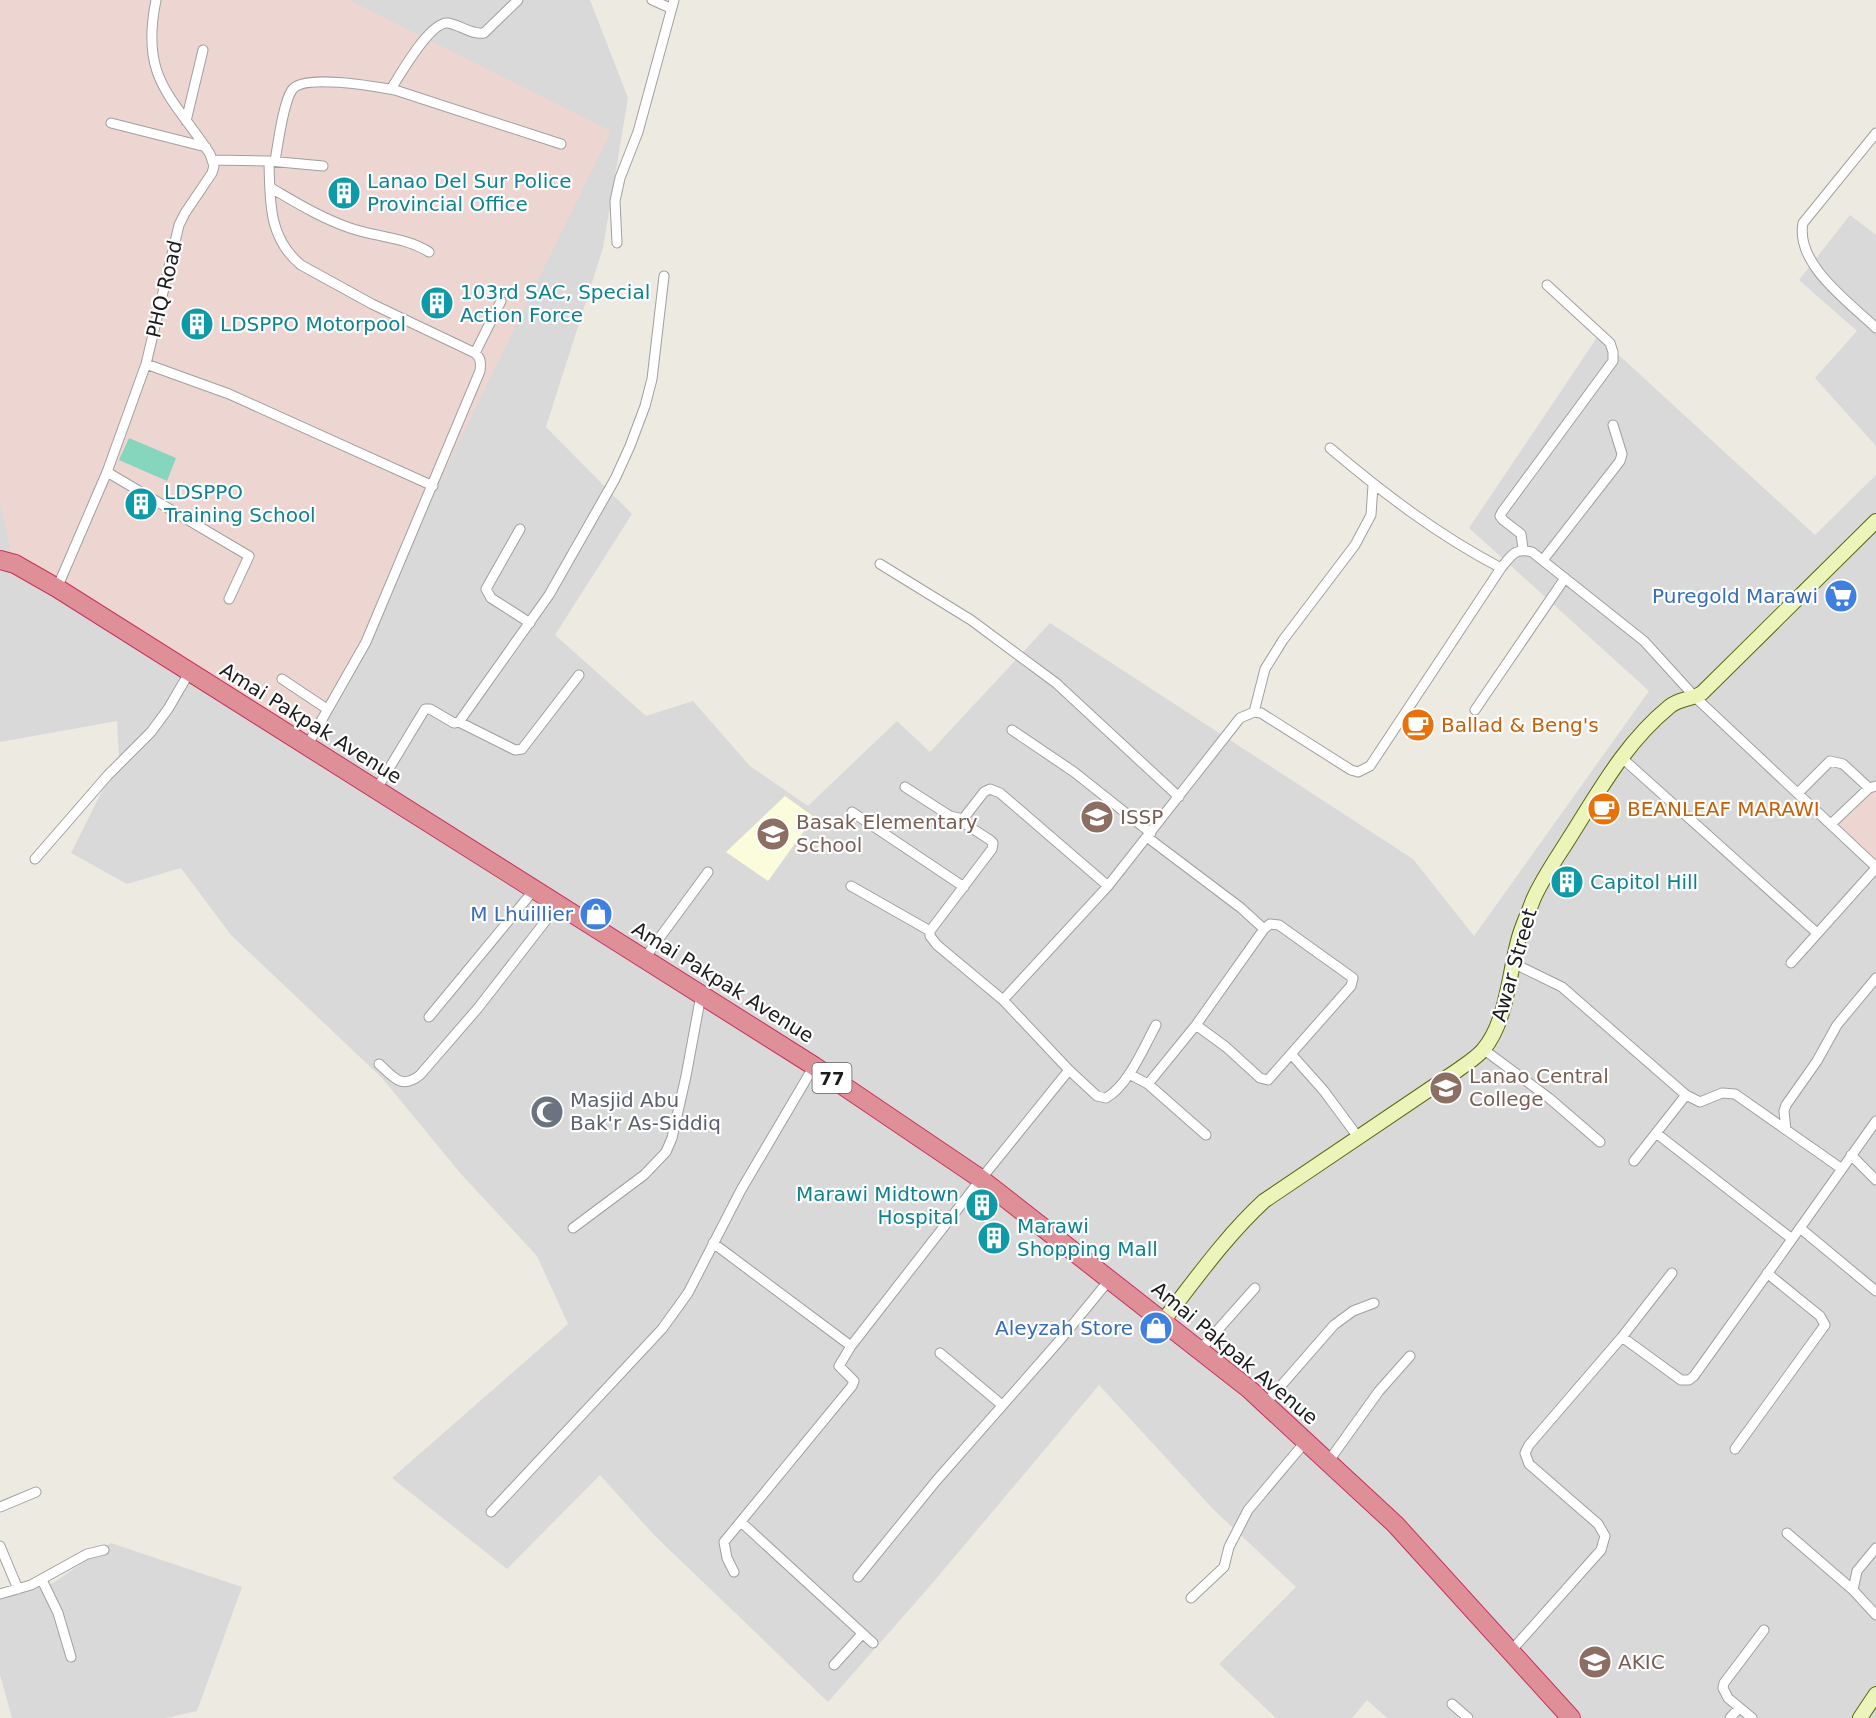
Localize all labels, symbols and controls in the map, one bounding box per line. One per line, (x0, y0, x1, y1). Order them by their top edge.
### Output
place label: Lanao Del Sur Police Provincial Office (367, 169, 572, 216)
building icon: Lanao Del Sur Police Provincial Office (326, 175, 362, 211)
street label: PHQ Road (141, 238, 187, 340)
place label: 103rd SAC, Special Action Force (460, 280, 650, 327)
building icon: 103rd SAC, Special Action Force (419, 285, 455, 321)
building icon: LDSPPO Motorpool (179, 306, 215, 342)
place label: LDSPPO Motorpool (220, 312, 406, 336)
place label: LDSPPO Training School (163, 480, 316, 527)
building icon: LDSPPO Training School (123, 486, 159, 522)
supermarket icon: Puregold Marawi (1823, 578, 1859, 614)
place label: Puregold Marawi (1652, 584, 1818, 608)
street label: Amai Pakpak Avenue (216, 657, 406, 789)
cafe icon: Ballad & Beng's (1400, 707, 1436, 743)
place label: Ballad & Beng's (1441, 713, 1599, 737)
cafe icon: BEANLEAF MARAWI (1586, 791, 1622, 827)
place label: BEANLEAF MARAWI (1627, 797, 1820, 821)
school or university icon: ISSP (1079, 799, 1115, 835)
place label: ISSP (1120, 805, 1163, 829)
place label: Basak Elementary School (796, 810, 978, 857)
school or university icon: Basak Elementary School (755, 816, 791, 852)
building icon: Capitol Hill (1549, 864, 1585, 900)
place label: Capitol Hill (1590, 870, 1698, 894)
shop icon: M Lhuillier (578, 896, 614, 932)
place label: M Lhuillier (470, 902, 574, 926)
street label: Awar Street (1486, 905, 1542, 1024)
street label: Amai Pakpak Avenue (628, 916, 818, 1048)
road number: 77 (812, 1063, 852, 1093)
place label: Lanao Central College (1469, 1064, 1609, 1111)
school or university icon: Lanao Central College (1428, 1070, 1464, 1106)
place label: Masjid Abu Bak'r As-Siddiq (570, 1088, 721, 1135)
mosque icon: Masjid Abu Bak'r As-Siddiq (529, 1094, 565, 1130)
place label: Marawi Midtown Hospital (796, 1182, 959, 1229)
building icon: Marawi Midtown Hospital (964, 1187, 1000, 1223)
place label: Marawi Shopping Mall (1017, 1214, 1158, 1261)
building icon: Marawi Shopping Mall (976, 1220, 1012, 1256)
street label: Amai Pakpak Avenue (1147, 1276, 1323, 1430)
shop icon: Aleyzah Store (1138, 1310, 1174, 1346)
place label: Aleyzah Store (995, 1316, 1133, 1340)
school or university icon: AKIC (1577, 1644, 1613, 1680)
place label: AKIC (1618, 1650, 1665, 1674)

